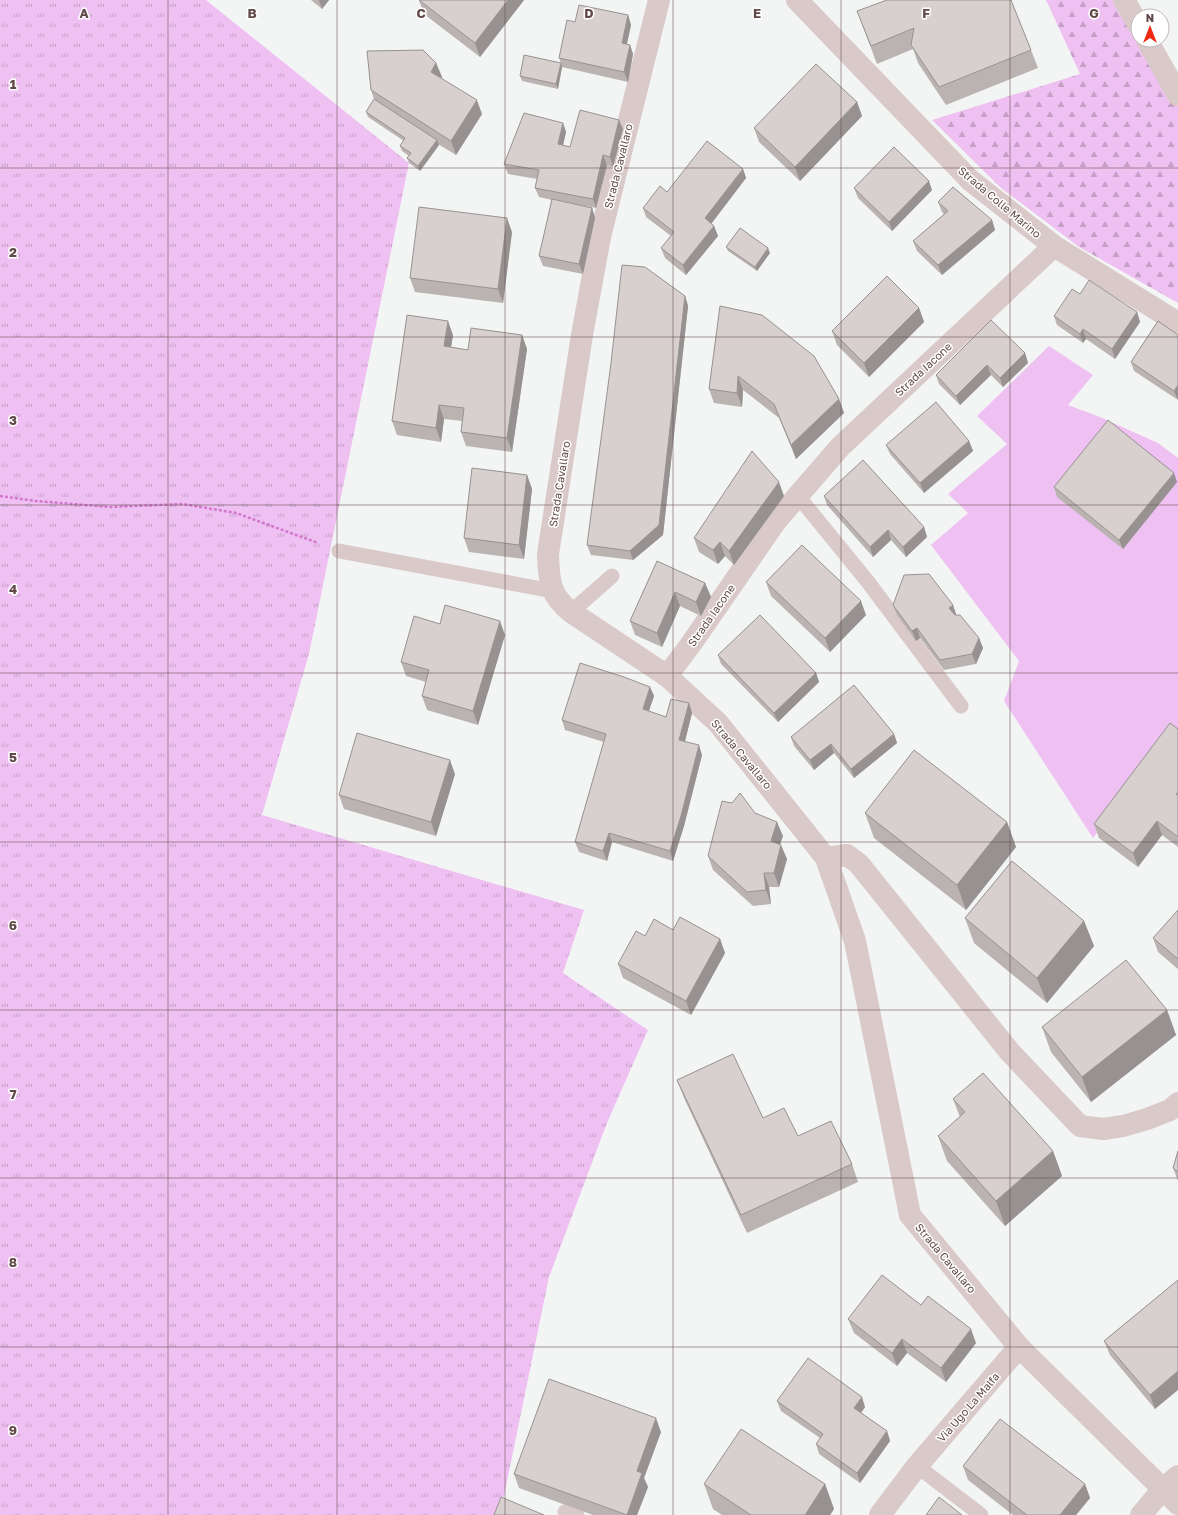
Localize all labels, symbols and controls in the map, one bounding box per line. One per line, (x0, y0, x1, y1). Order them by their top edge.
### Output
text: A (79, 5, 89, 21)
text: B (247, 5, 257, 21)
text: C (416, 5, 426, 21)
text: D (584, 5, 594, 21)
text: E (753, 5, 761, 21)
text: F (922, 5, 930, 21)
text: G (1089, 5, 1099, 21)
north arrow (1130, 8, 1170, 48)
text: N (1146, 11, 1154, 24)
text: 1 (10, 76, 17, 92)
street label: Strada Cavallaro (601, 122, 635, 210)
street label: Strada Colle Marino (956, 164, 1044, 241)
text: 2 (9, 244, 17, 260)
street label: Strada Iacone (892, 339, 954, 399)
text: 3 (9, 412, 17, 428)
street label: Strada Cavallaro (546, 440, 572, 528)
text: 4 (9, 581, 17, 597)
street label: Strada Iacone (685, 581, 737, 649)
street label: Strada Cavallaro (709, 717, 775, 792)
text: 5 (9, 749, 17, 765)
text: 6 (9, 917, 17, 933)
text: 7 (9, 1086, 17, 1102)
street label: Strada Cavallaro (913, 1221, 979, 1296)
text: 8 (9, 1254, 17, 1270)
street label: Via Ugo La Malfa (934, 1370, 1002, 1444)
text: 9 (9, 1422, 17, 1438)

